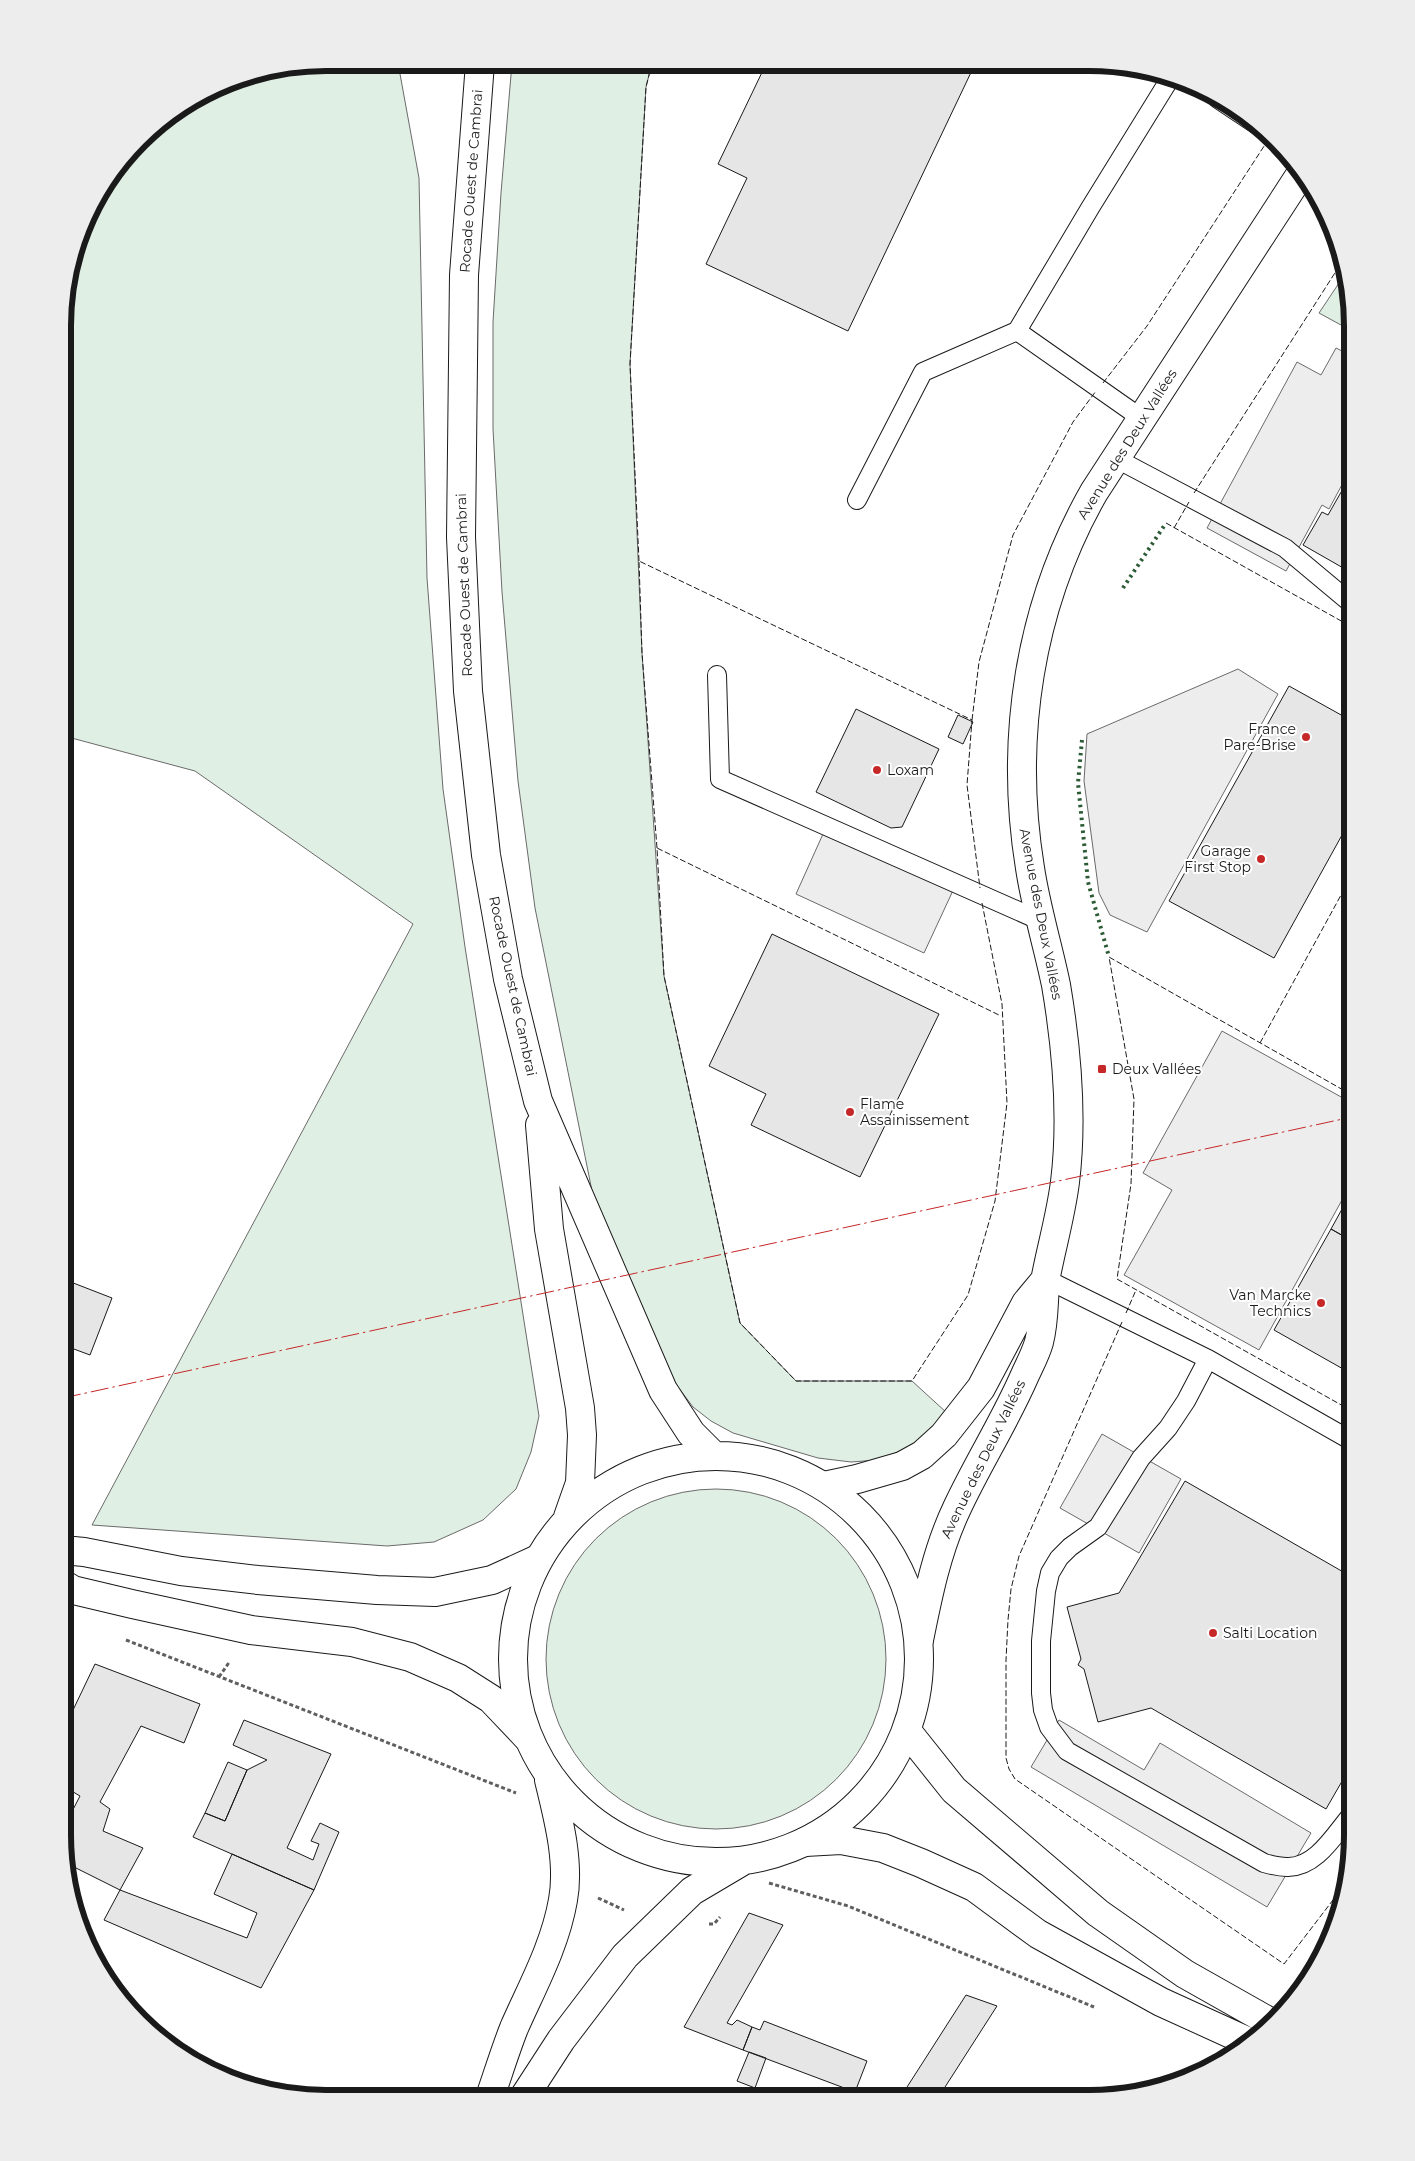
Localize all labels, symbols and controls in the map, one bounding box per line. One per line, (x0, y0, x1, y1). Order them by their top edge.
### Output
street label: Rocade Ouest de Cambrai (456, 89, 486, 273)
street label: Avenue des Deux Vallées (1073, 365, 1181, 523)
street label: Rocade Ouest de Cambrai (452, 493, 476, 677)
place label: France Pare-Brise (1223, 720, 1296, 754)
marker: France Pare-Brise (1300, 731, 1312, 743)
place label: Loxam (887, 761, 934, 779)
marker: Loxam (871, 764, 883, 776)
street label: Avenue des Deux Vallées (1016, 827, 1066, 1001)
place label: Garage First Stop (1184, 842, 1251, 876)
marker: Garage First Stop (1255, 853, 1267, 865)
street label: Rocade Ouest de Cambrai (485, 894, 541, 1078)
place label: Deux Vallées (1112, 1060, 1201, 1078)
marker: Deux Vallées (1096, 1063, 1108, 1075)
place label: Flame Assainissement (860, 1095, 970, 1129)
marker: Flame Assainissement (844, 1106, 856, 1118)
place label: Van Marcke Technics (1229, 1286, 1311, 1320)
marker: Van Marcke Technics (1315, 1297, 1327, 1309)
street label: Avenue des Deux Vallées (937, 1377, 1029, 1541)
place label: Salti Location (1223, 1624, 1317, 1642)
marker: Salti Location (1207, 1627, 1219, 1639)

